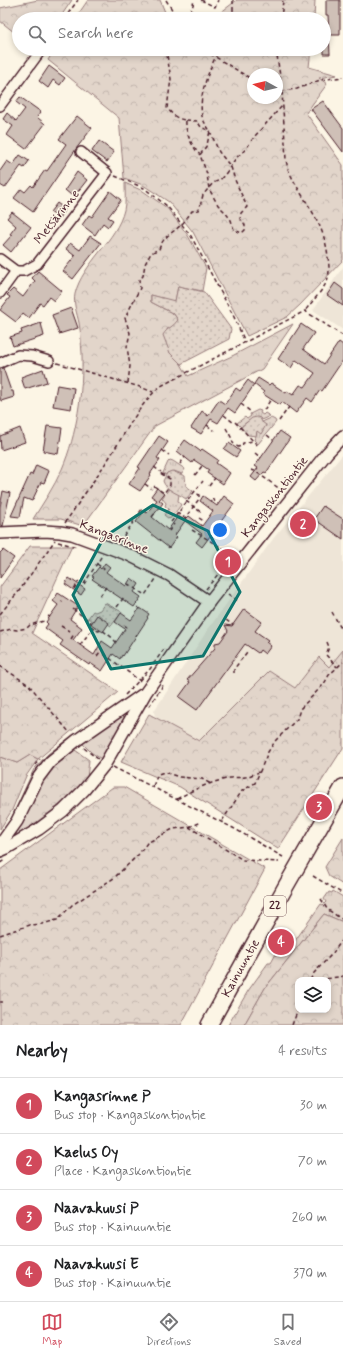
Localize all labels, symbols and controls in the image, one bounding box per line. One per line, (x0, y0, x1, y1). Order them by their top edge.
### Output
search box (12, 12, 331, 56)
icon: search (26, 23, 48, 45)
text: Search here (58, 24, 134, 44)
north arrow (247, 68, 283, 104)
street label: Metsärinne (30, 186, 84, 248)
street label: Kangaskontiontie (238, 453, 313, 542)
pin: 2 (290, 509, 316, 539)
street label: Kangasrinne (77, 516, 151, 559)
your location (210, 520, 230, 540)
pin: 1 (215, 547, 241, 577)
pin: 3 (306, 792, 332, 822)
road number: 22 (264, 896, 286, 916)
pin: 4 (268, 927, 294, 957)
street label: Kainuuntie (217, 936, 264, 1000)
map controls (295, 977, 331, 1013)
button: layers (295, 977, 331, 1013)
text: Nearby (16, 1040, 68, 1062)
text: 4 results (278, 1043, 327, 1060)
text: Kangasrinne P (54, 1087, 151, 1107)
text: 1 (26, 1097, 32, 1114)
text: 30 m (300, 1097, 327, 1114)
text: Bus stop · Kangaskontiontie (54, 1107, 206, 1124)
text: Kaelus Oy (54, 1143, 118, 1163)
text: 2 (26, 1153, 32, 1170)
text: 70 m (298, 1153, 327, 1170)
text: Place · Kangaskontiontie (54, 1163, 192, 1180)
text: Naavakuusi P (54, 1199, 138, 1219)
text: 3 (26, 1209, 32, 1226)
text: 260 m (292, 1209, 327, 1226)
text: Bus stop · Kainuuntie (54, 1219, 171, 1236)
text: Naavakuusi E (54, 1255, 139, 1275)
text: 4 (25, 1265, 33, 1282)
text: 370 m (293, 1265, 327, 1282)
text: Bus stop · Kainuuntie (54, 1275, 171, 1292)
tab: Map (41, 1311, 63, 1349)
tab: Directions (146, 1311, 191, 1349)
tab: Saved (274, 1311, 302, 1349)

